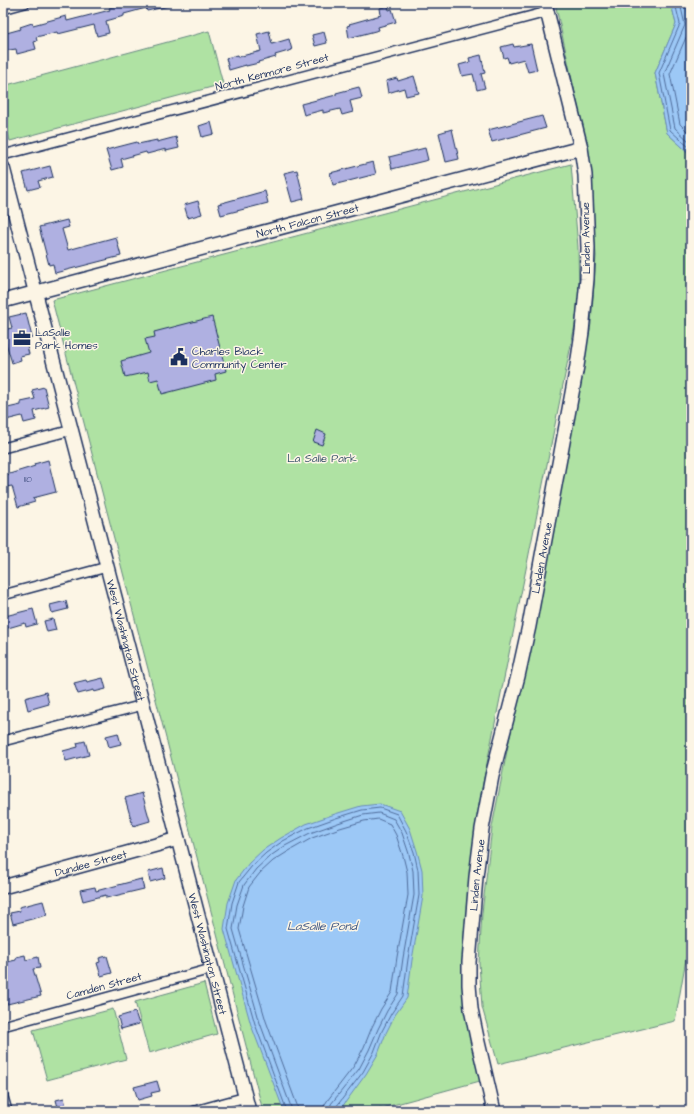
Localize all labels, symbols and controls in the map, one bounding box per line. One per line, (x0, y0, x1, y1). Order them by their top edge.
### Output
street label: North Kenmore Street (214, 50, 331, 94)
street label: North Falcon Street (255, 200, 361, 241)
street label: Linden Avenue (578, 202, 594, 274)
place label: LaSalle Park Homes (35, 325, 98, 353)
office icon: LaSalle Park Homes (12, 328, 32, 348)
place label: Charles Black Community Center (192, 344, 286, 373)
public building icon: Charles Black Community Center (169, 347, 189, 367)
park label: La Salle Park (287, 451, 357, 466)
house number: 110 (24, 473, 32, 486)
street label: Linden Avenue (528, 521, 555, 595)
street label: West Washington Street (103, 578, 149, 703)
street label: Linden Avenue (466, 838, 488, 911)
street label: Dundee Street (53, 846, 129, 880)
street label: West Washington Street (185, 891, 231, 1017)
water label: LaSalle Pond (287, 918, 360, 935)
street label: Camden Street (65, 969, 144, 1003)

